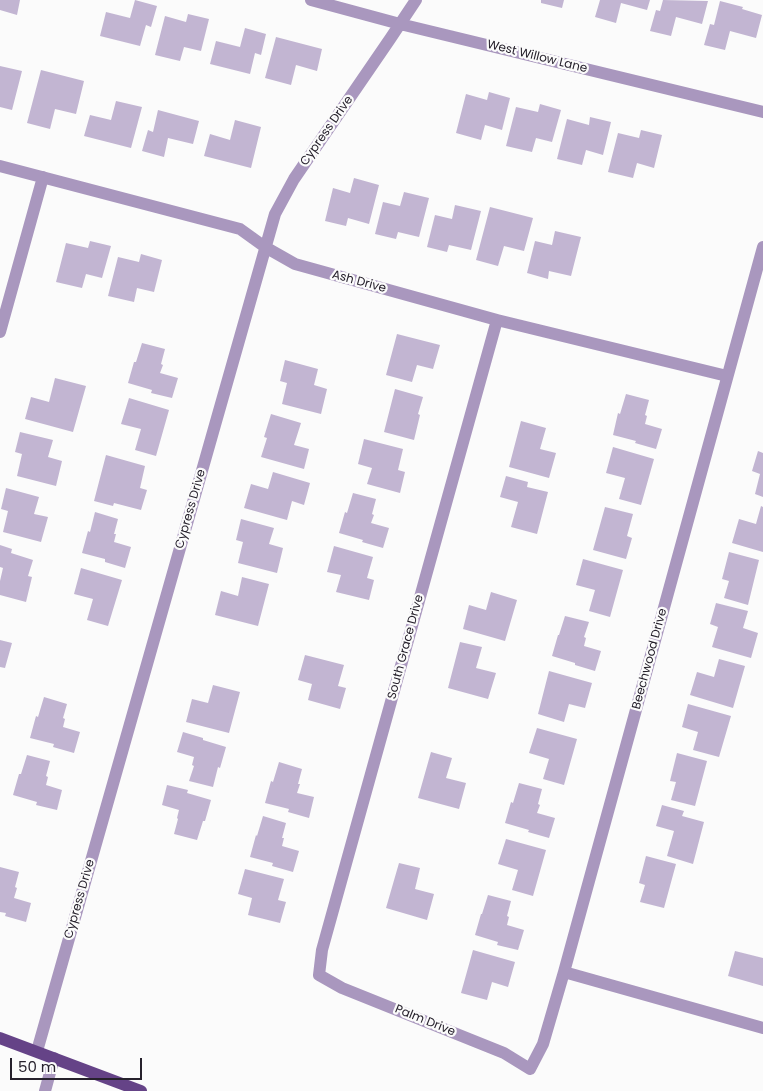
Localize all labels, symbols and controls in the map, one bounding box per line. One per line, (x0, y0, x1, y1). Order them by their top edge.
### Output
street label: West Willow Lane (485, 38, 589, 76)
street label: Cypress Drive (298, 93, 356, 169)
street label: Ash Drive (330, 268, 388, 296)
street label: Cypress Drive (173, 468, 209, 550)
street label: South Grace Drive (385, 593, 427, 701)
street label: Beechwood Drive (630, 607, 670, 711)
street label: Cypress Drive (62, 858, 98, 940)
street label: Palm Drive (393, 1002, 457, 1040)
scale bar (12, 1048, 145, 1080)
text: 50 m (18, 1056, 56, 1077)

